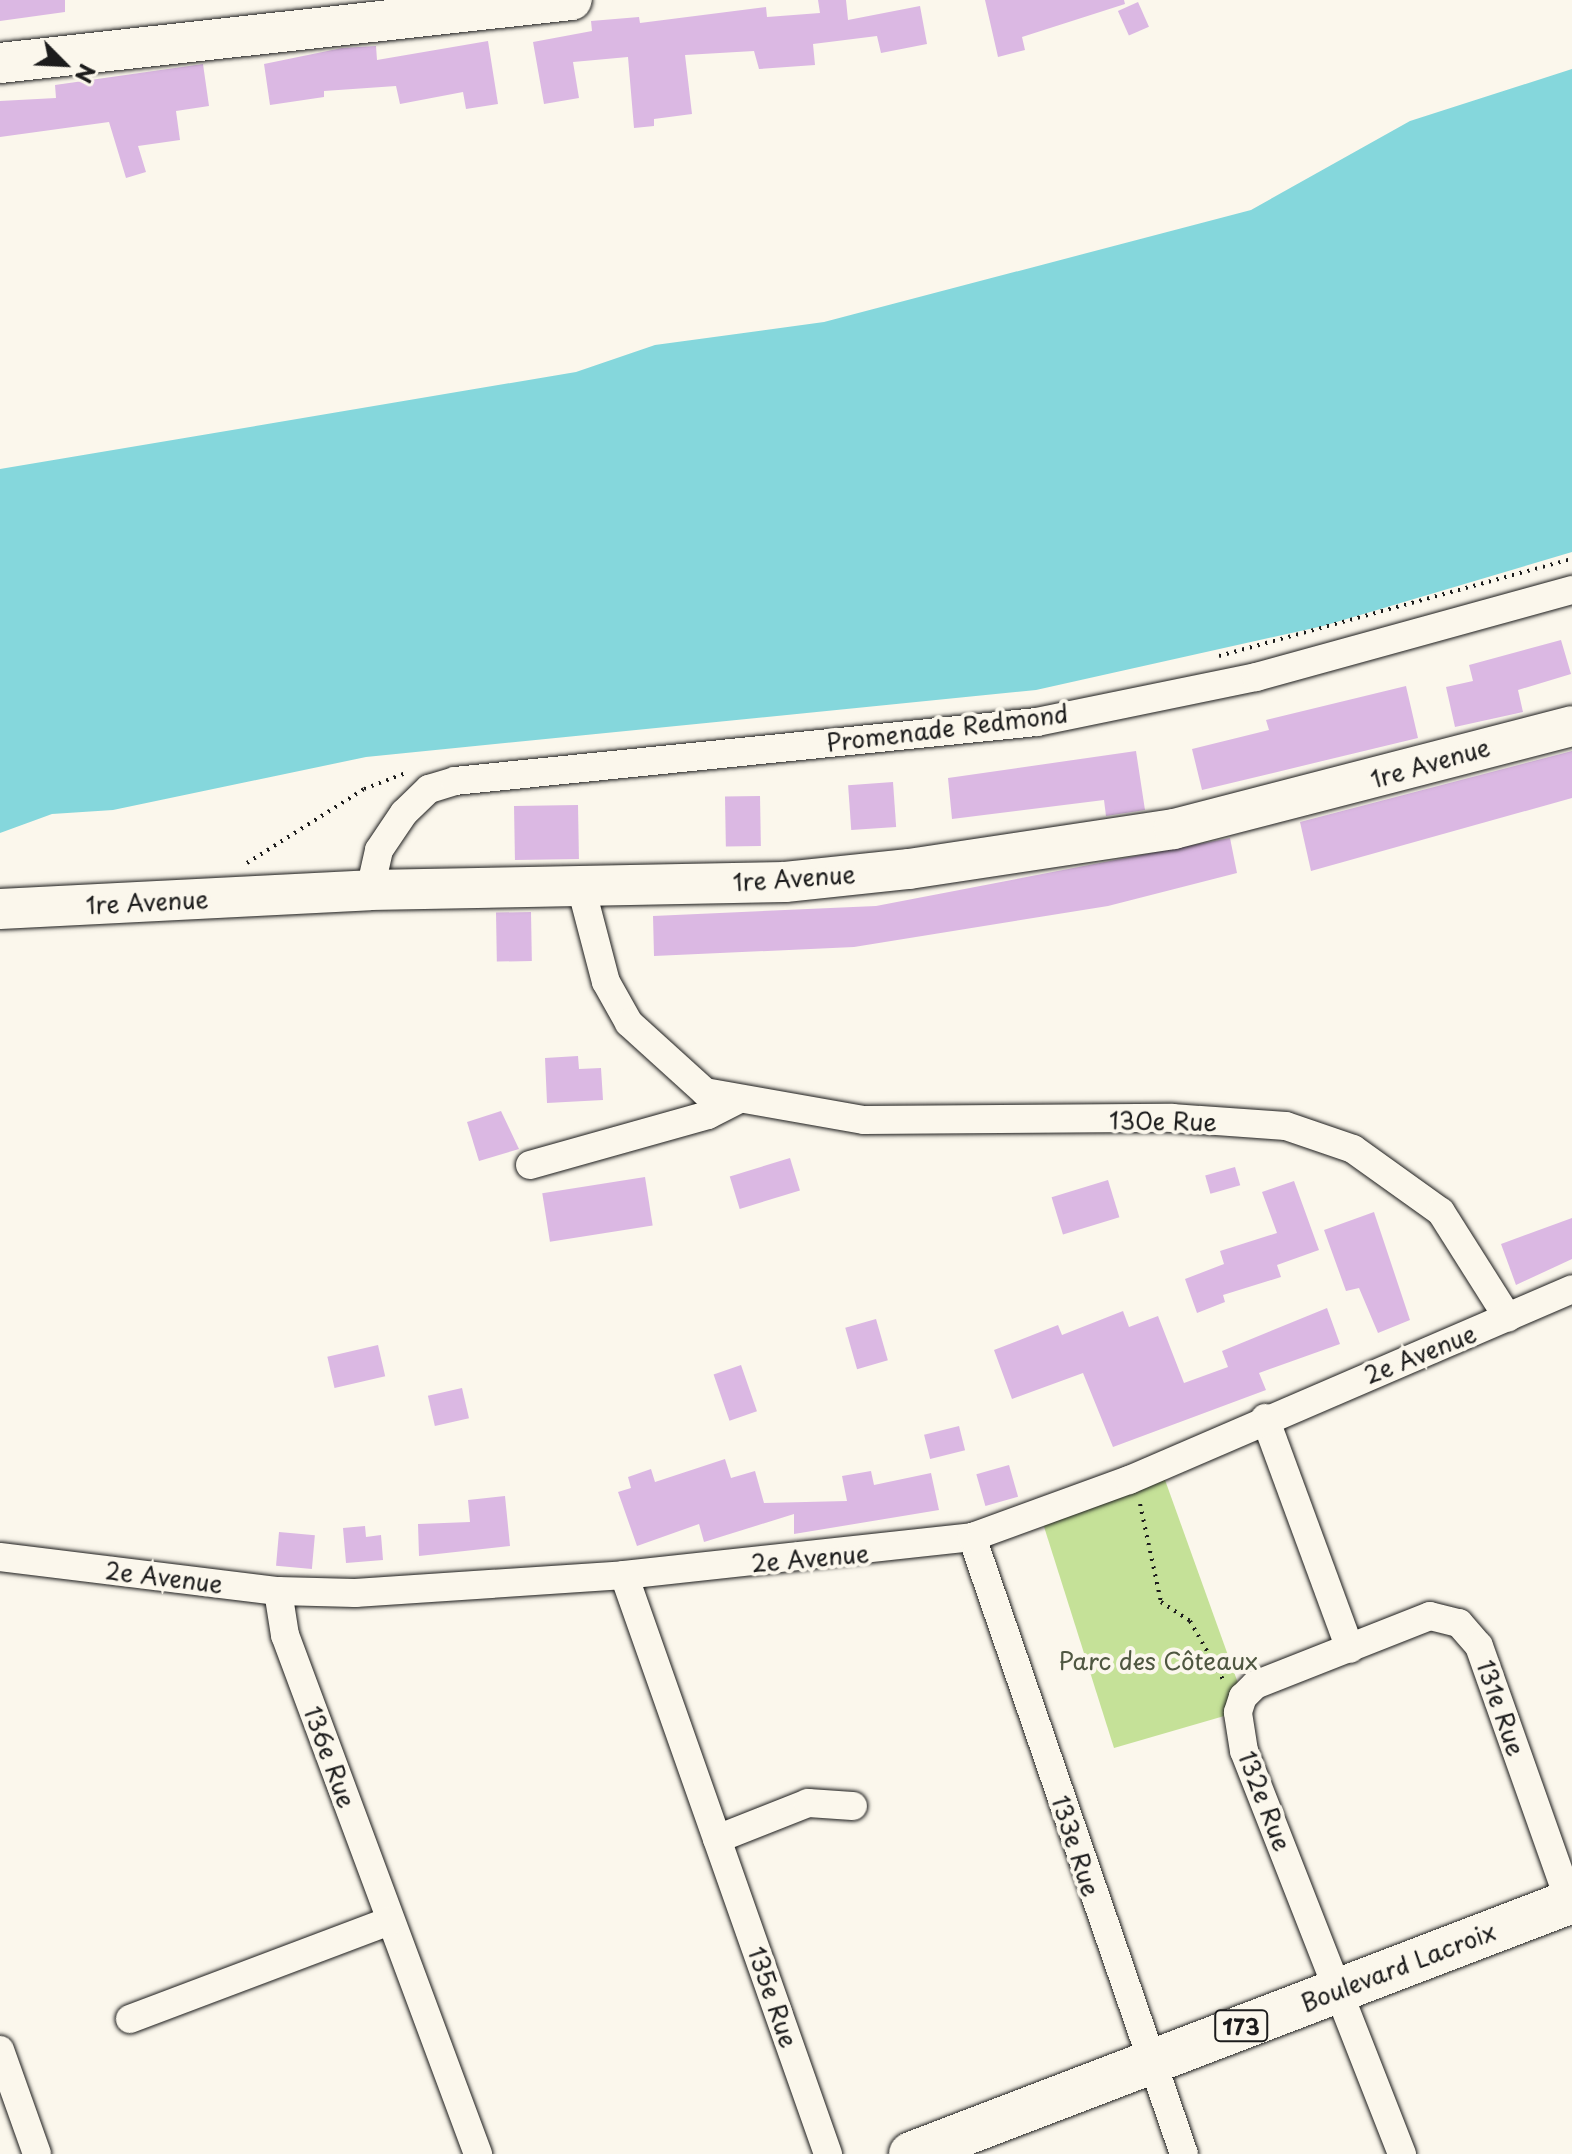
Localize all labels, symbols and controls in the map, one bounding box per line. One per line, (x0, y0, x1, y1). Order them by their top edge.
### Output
north arrow (24, 24, 104, 104)
text: N (68, 59, 105, 89)
street label: Promenade Redmond (825, 699, 1069, 757)
street label: 1re Avenue (1366, 732, 1494, 794)
street label: 1re Avenue (731, 859, 857, 897)
street label: 1re Avenue (84, 884, 210, 920)
street label: 130e Rue (1108, 1106, 1218, 1136)
street label: 2e Avenue (1359, 1318, 1481, 1390)
street label: 2e Avenue (749, 1538, 871, 1578)
street label: 2e Avenue (103, 1555, 225, 1599)
park label: Parc des Côteaux (1058, 1647, 1258, 1675)
street label: 131e Rue (1471, 1656, 1531, 1760)
street label: 136e Rue (298, 1702, 362, 1812)
street label: 132e Rue (1232, 1746, 1298, 1856)
street label: 133e Rue (1046, 1791, 1106, 1901)
street label: Boulevard Lacroix (1297, 1917, 1499, 2017)
street label: 135e Rue (742, 1942, 804, 2052)
road number: 173 (1213, 2008, 1269, 2044)

